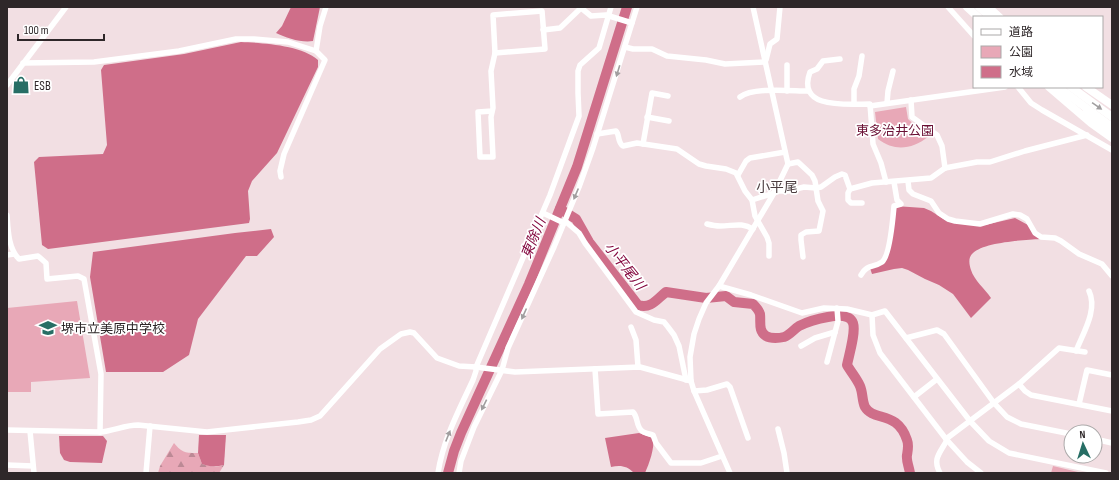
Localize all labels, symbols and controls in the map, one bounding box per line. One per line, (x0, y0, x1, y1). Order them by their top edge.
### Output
scale bar (18, 16, 104, 42)
legend (973, 16, 1103, 88)
text: 100 m (24, 23, 49, 38)
text: 道路 (1009, 25, 1033, 40)
text: 公園 (1009, 45, 1033, 60)
text: 水域 (1009, 65, 1033, 80)
one-way arrow (615, 66, 621, 78)
shop icon: ESB (11, 75, 31, 95)
place label: ESB (34, 78, 51, 94)
one-way arrow (1091, 102, 1102, 110)
park label: 東多治井公園 (856, 123, 934, 139)
district label: 小平尾 (756, 179, 798, 196)
one-way arrow (573, 189, 579, 201)
water label: 東除川 (518, 214, 550, 261)
water label: 小平尾川 (601, 239, 650, 295)
one-way arrow (521, 308, 527, 319)
school or university icon: 堺市立美原中学校 (38, 318, 58, 338)
place label: 堺市立美原中学校 (61, 321, 165, 337)
one-way arrow (481, 399, 487, 410)
north arrow (1063, 424, 1103, 464)
text: N (1079, 428, 1086, 441)
one-way arrow (446, 429, 452, 441)

